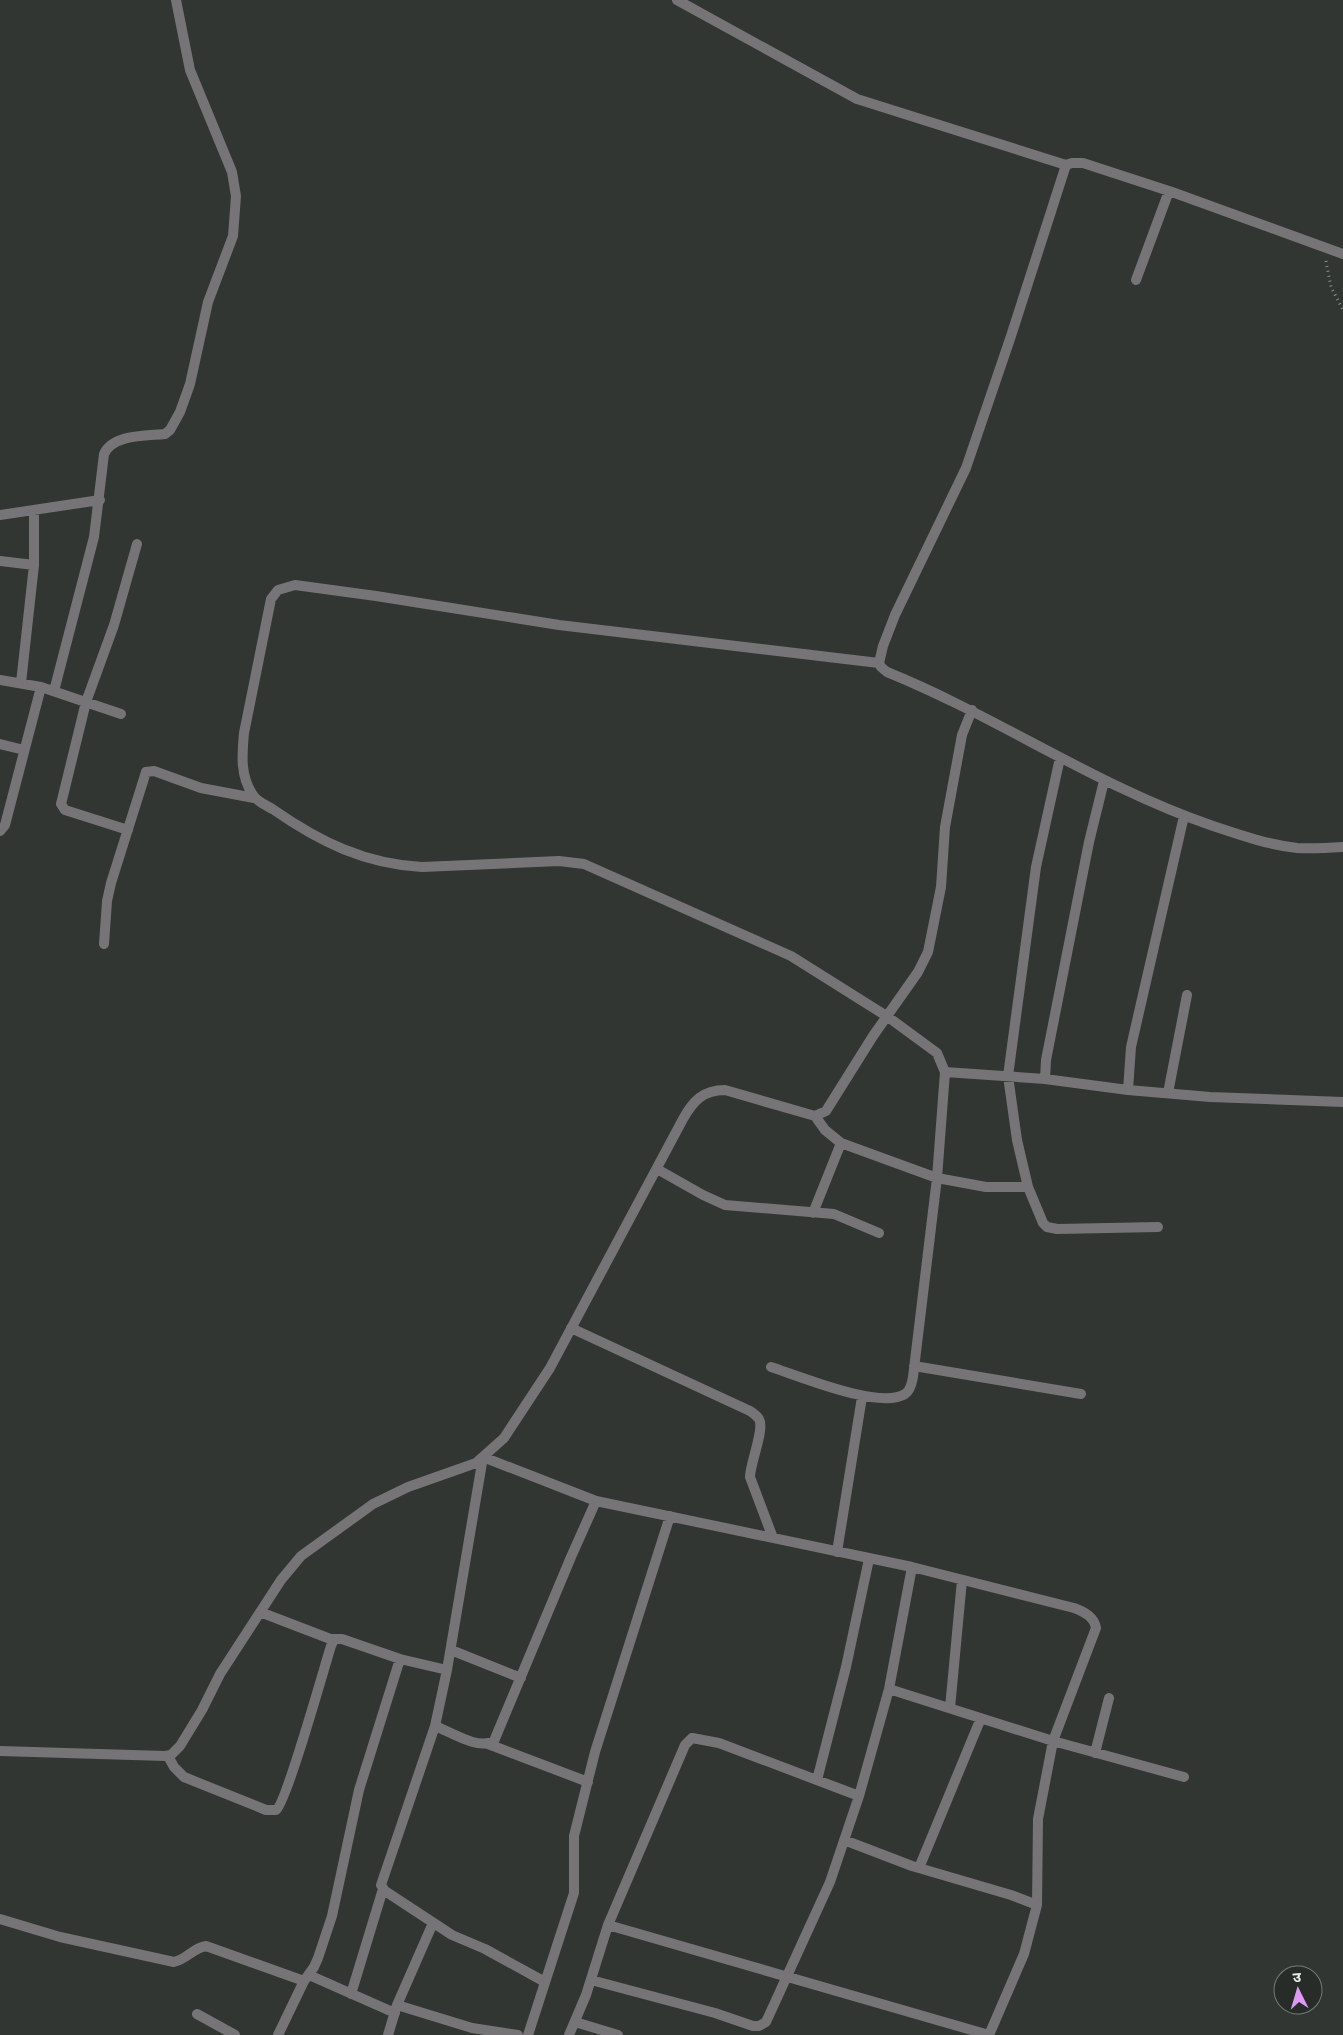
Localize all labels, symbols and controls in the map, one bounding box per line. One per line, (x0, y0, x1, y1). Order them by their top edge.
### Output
north arrow (1273, 1965, 1323, 2015)
text: उ (1292, 1968, 1302, 1985)

